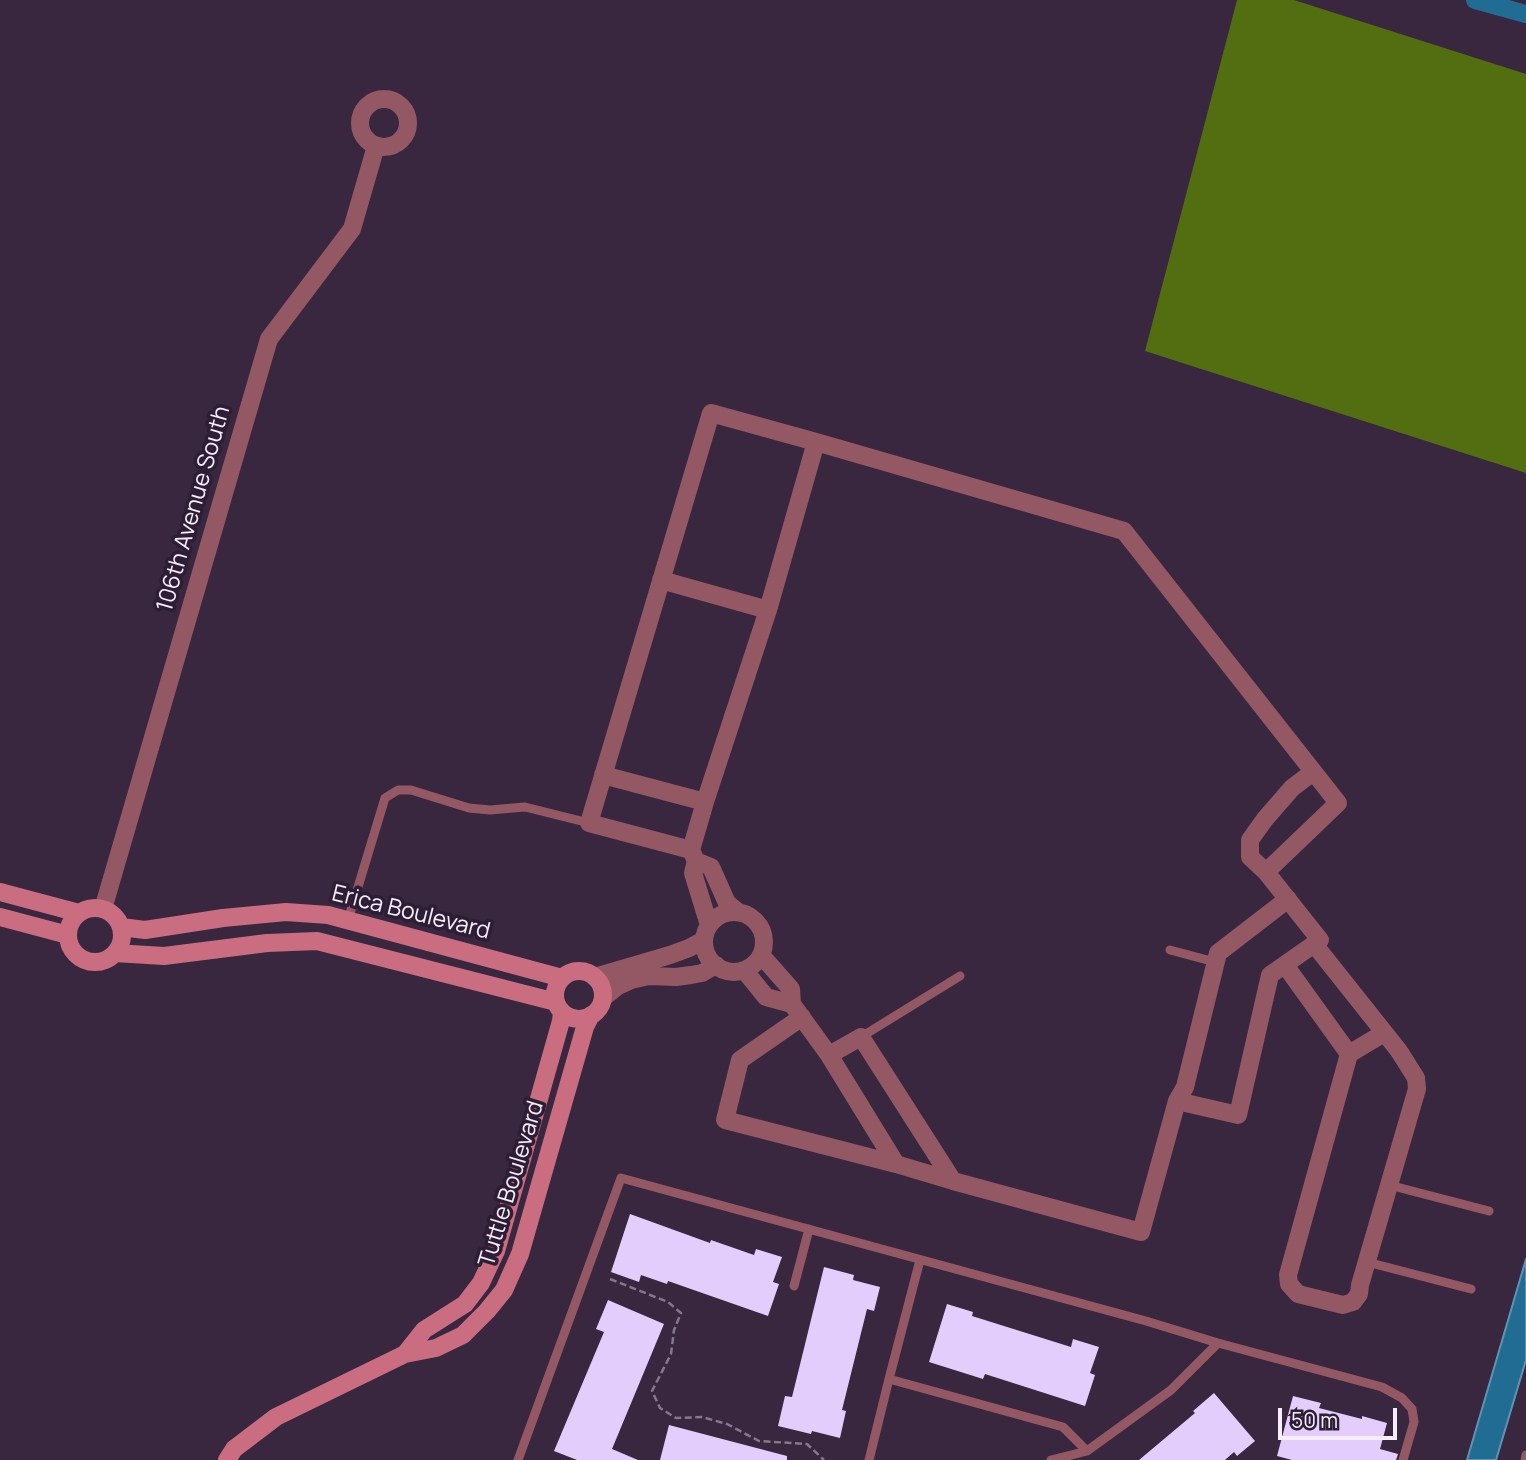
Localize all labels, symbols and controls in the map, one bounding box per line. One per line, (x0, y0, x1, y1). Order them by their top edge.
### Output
street label: 106th Avenue South (151, 403, 237, 615)
street label: Erica Boulevard (329, 880, 493, 946)
street label: Tuttle Boulevard (474, 1098, 550, 1270)
scale bar (1281, 1394, 1400, 1438)
text: 50 m (1291, 1406, 1338, 1434)

